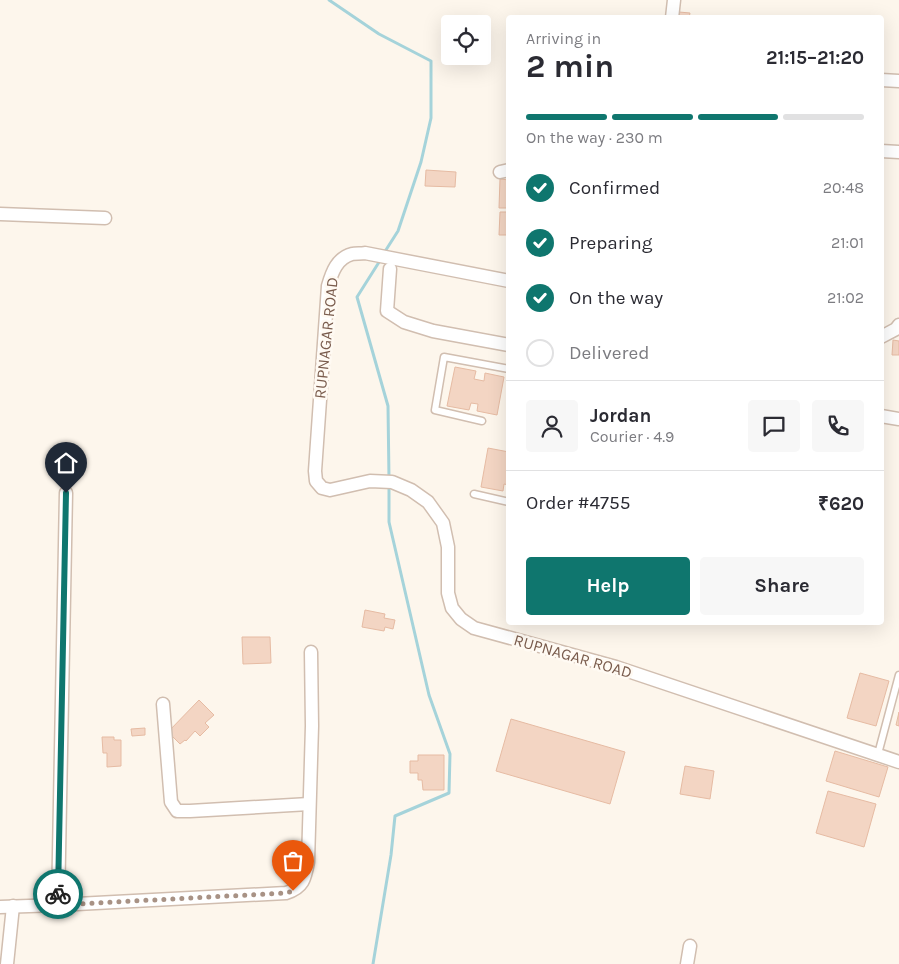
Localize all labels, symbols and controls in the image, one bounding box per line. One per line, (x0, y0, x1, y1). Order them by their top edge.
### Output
map controls (441, 15, 491, 65)
button: locate (441, 15, 491, 65)
text: Arriving in (526, 29, 601, 48)
text: 21:15–21:20 (766, 47, 864, 69)
text: 2 min (526, 48, 614, 85)
text: On the way · 230 m (526, 128, 663, 147)
icon: check (526, 174, 554, 202)
text: Confirmed (569, 177, 660, 199)
text: 20:48 (823, 178, 864, 197)
icon: check (526, 229, 554, 257)
text: Preparing (569, 232, 652, 254)
text: 21:01 (831, 233, 864, 252)
street label: RUPNAGAR ROAD (310, 276, 342, 400)
icon: check (526, 284, 554, 312)
text: On the way (569, 287, 663, 309)
text: 21:02 (827, 288, 864, 307)
text: Delivered (569, 342, 649, 364)
button: person (526, 400, 578, 452)
button: chat (748, 400, 800, 452)
button: phone (812, 400, 864, 452)
text: Jordan (590, 405, 651, 427)
text: Courier · 4.9 (590, 427, 674, 446)
pin (45, 442, 87, 493)
icon: home (52, 449, 80, 477)
text: Order #4755 (526, 492, 630, 514)
text: ₹620 (818, 493, 864, 515)
button: Help (526, 557, 690, 615)
button: Share (700, 557, 864, 615)
street label: RUPNAGAR ROAD (512, 630, 634, 682)
pin (272, 840, 314, 891)
icon: bag (279, 847, 307, 875)
courier (33, 869, 83, 919)
icon: bike (44, 880, 72, 908)

